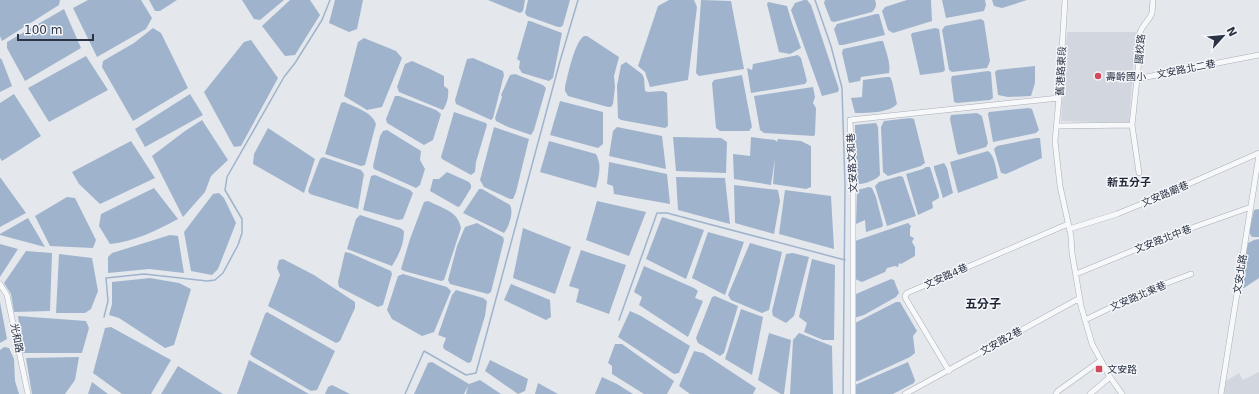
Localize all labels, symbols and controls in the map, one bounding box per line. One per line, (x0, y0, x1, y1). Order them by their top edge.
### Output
scale bar (18, 16, 93, 42)
north arrow (1203, 16, 1243, 56)
text: 100 m (24, 23, 62, 37)
text: N (1224, 25, 1239, 39)
street label: 國校路 (1133, 34, 1147, 64)
street label: 舊港路東段 (1054, 46, 1068, 96)
street label: 文安路北二巷 (1156, 58, 1216, 80)
marker: 壽齡國小 (1093, 71, 1103, 81)
place label: 壽齡國小 (1106, 71, 1146, 82)
street label: 文安路文和巷 (845, 133, 859, 193)
district label: 新五分子 (1107, 176, 1151, 189)
street label: 文安路廟巷 (1140, 179, 1190, 209)
street label: 文安路北中巷 (1133, 223, 1193, 255)
street label: 文安北路 (1231, 253, 1249, 295)
street label: 文安路4巷 (923, 262, 969, 290)
street label: 文安路北東巷 (1108, 279, 1168, 313)
district label: 五分子 (965, 297, 1001, 311)
street label: 光和路 (9, 322, 25, 354)
street label: 文安路2巷 (978, 325, 1024, 357)
marker: 文安路 (1094, 364, 1104, 374)
place label: 文安路 (1107, 364, 1137, 375)

